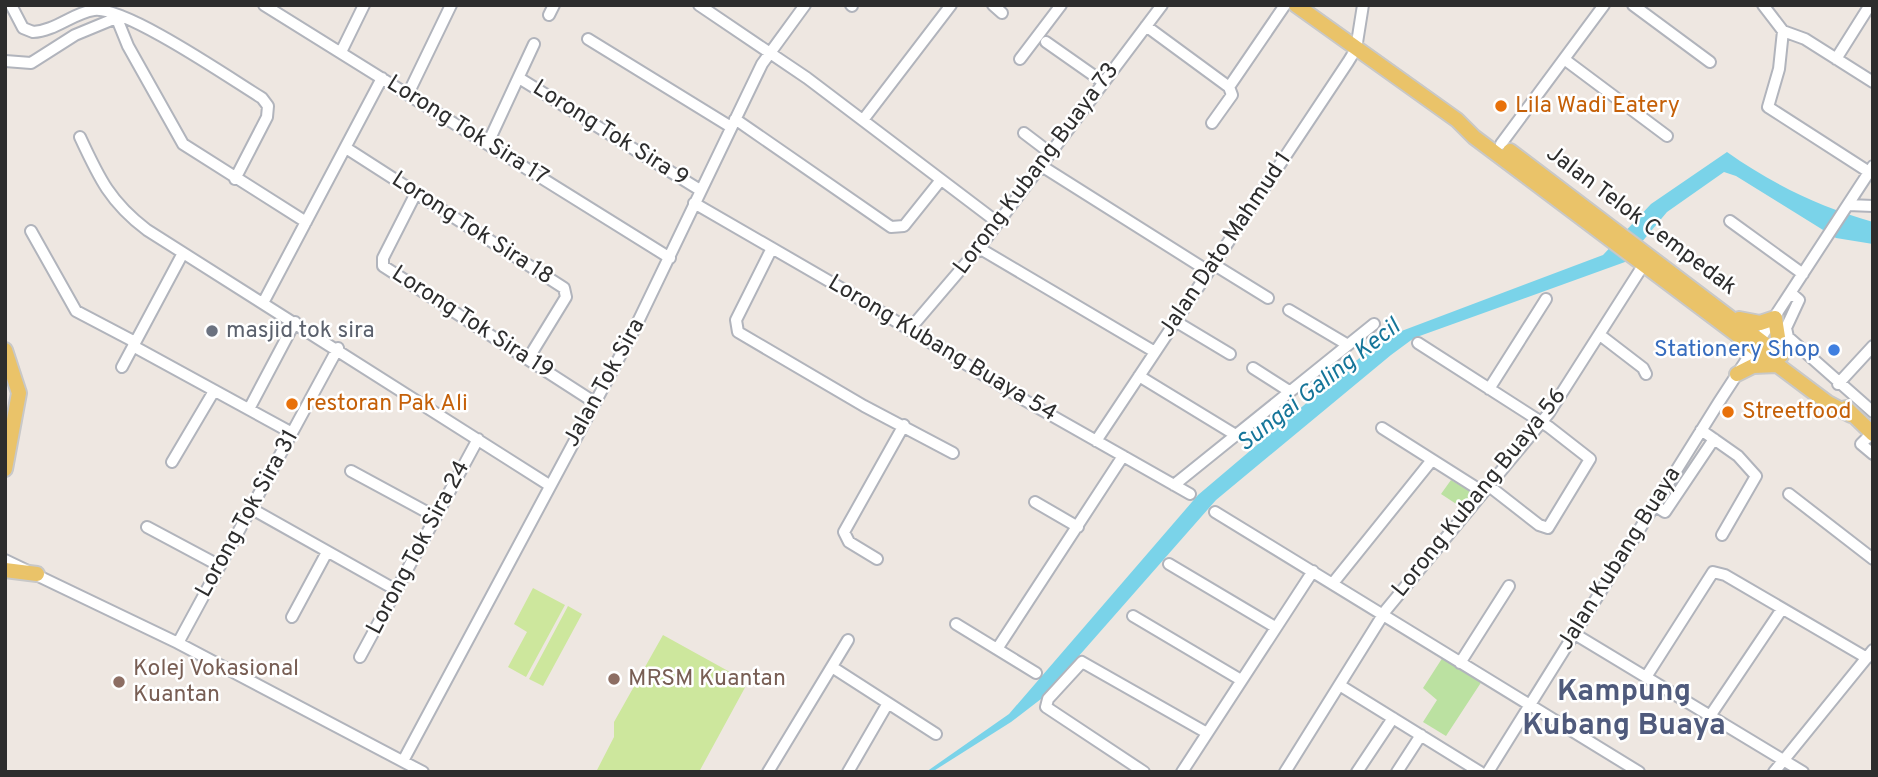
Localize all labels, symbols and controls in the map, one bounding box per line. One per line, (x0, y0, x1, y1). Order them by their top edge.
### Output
street label: Lorong Kubang Buaya 73 (948, 57, 1126, 281)
street label: Lorong Tok Sira 17 (381, 70, 553, 192)
street label: Lorong Tok Sira 9 (527, 74, 693, 194)
place label: Lila Wadi Eatery (1515, 92, 1680, 121)
marker: Lila Wadi Eatery (1493, 98, 1509, 114)
street label: Jalan Telok Cempedak (1540, 140, 1742, 302)
street label: Jalan Dato Mahmud 1 (1153, 147, 1299, 343)
street label: Lorong Tok Sira 18 (386, 166, 558, 292)
street label: Lorong Tok Sira 19 (386, 260, 558, 386)
street label: Lorong Kubang Buaya 54 (822, 269, 1062, 429)
water label: Sungai Galing Kecil (1231, 312, 1408, 459)
street label: Jalan Tok Sira (558, 314, 652, 452)
place label: masjid tok sira (226, 317, 375, 346)
marker: masjid tok sira (204, 323, 220, 339)
place label: Stationery Shop (1654, 336, 1820, 365)
marker: Stationery Shop (1826, 342, 1842, 358)
street label: Lorong Kubang Buaya 56 (1387, 382, 1573, 604)
place label: restoran Pak Ali (306, 390, 468, 419)
marker: restoran Pak Ali (284, 396, 300, 412)
place label: Streetfood (1742, 398, 1852, 427)
marker: Streetfood (1720, 404, 1736, 420)
street label: Lorong Tok Sira 31 (190, 425, 306, 603)
street label: Lorong Tok Sira 24 (361, 456, 477, 640)
street label: Jalan Kubang Buaya (1552, 462, 1688, 656)
place label: Kolej Vokasional Kuantan (133, 655, 299, 710)
place label: MRSM Kuantan (628, 665, 786, 694)
marker: MRSM Kuantan (606, 671, 622, 687)
marker: Kolej Vokasional Kuantan (111, 674, 127, 690)
district label: Kampung Kubang Buaya (1522, 674, 1726, 745)

